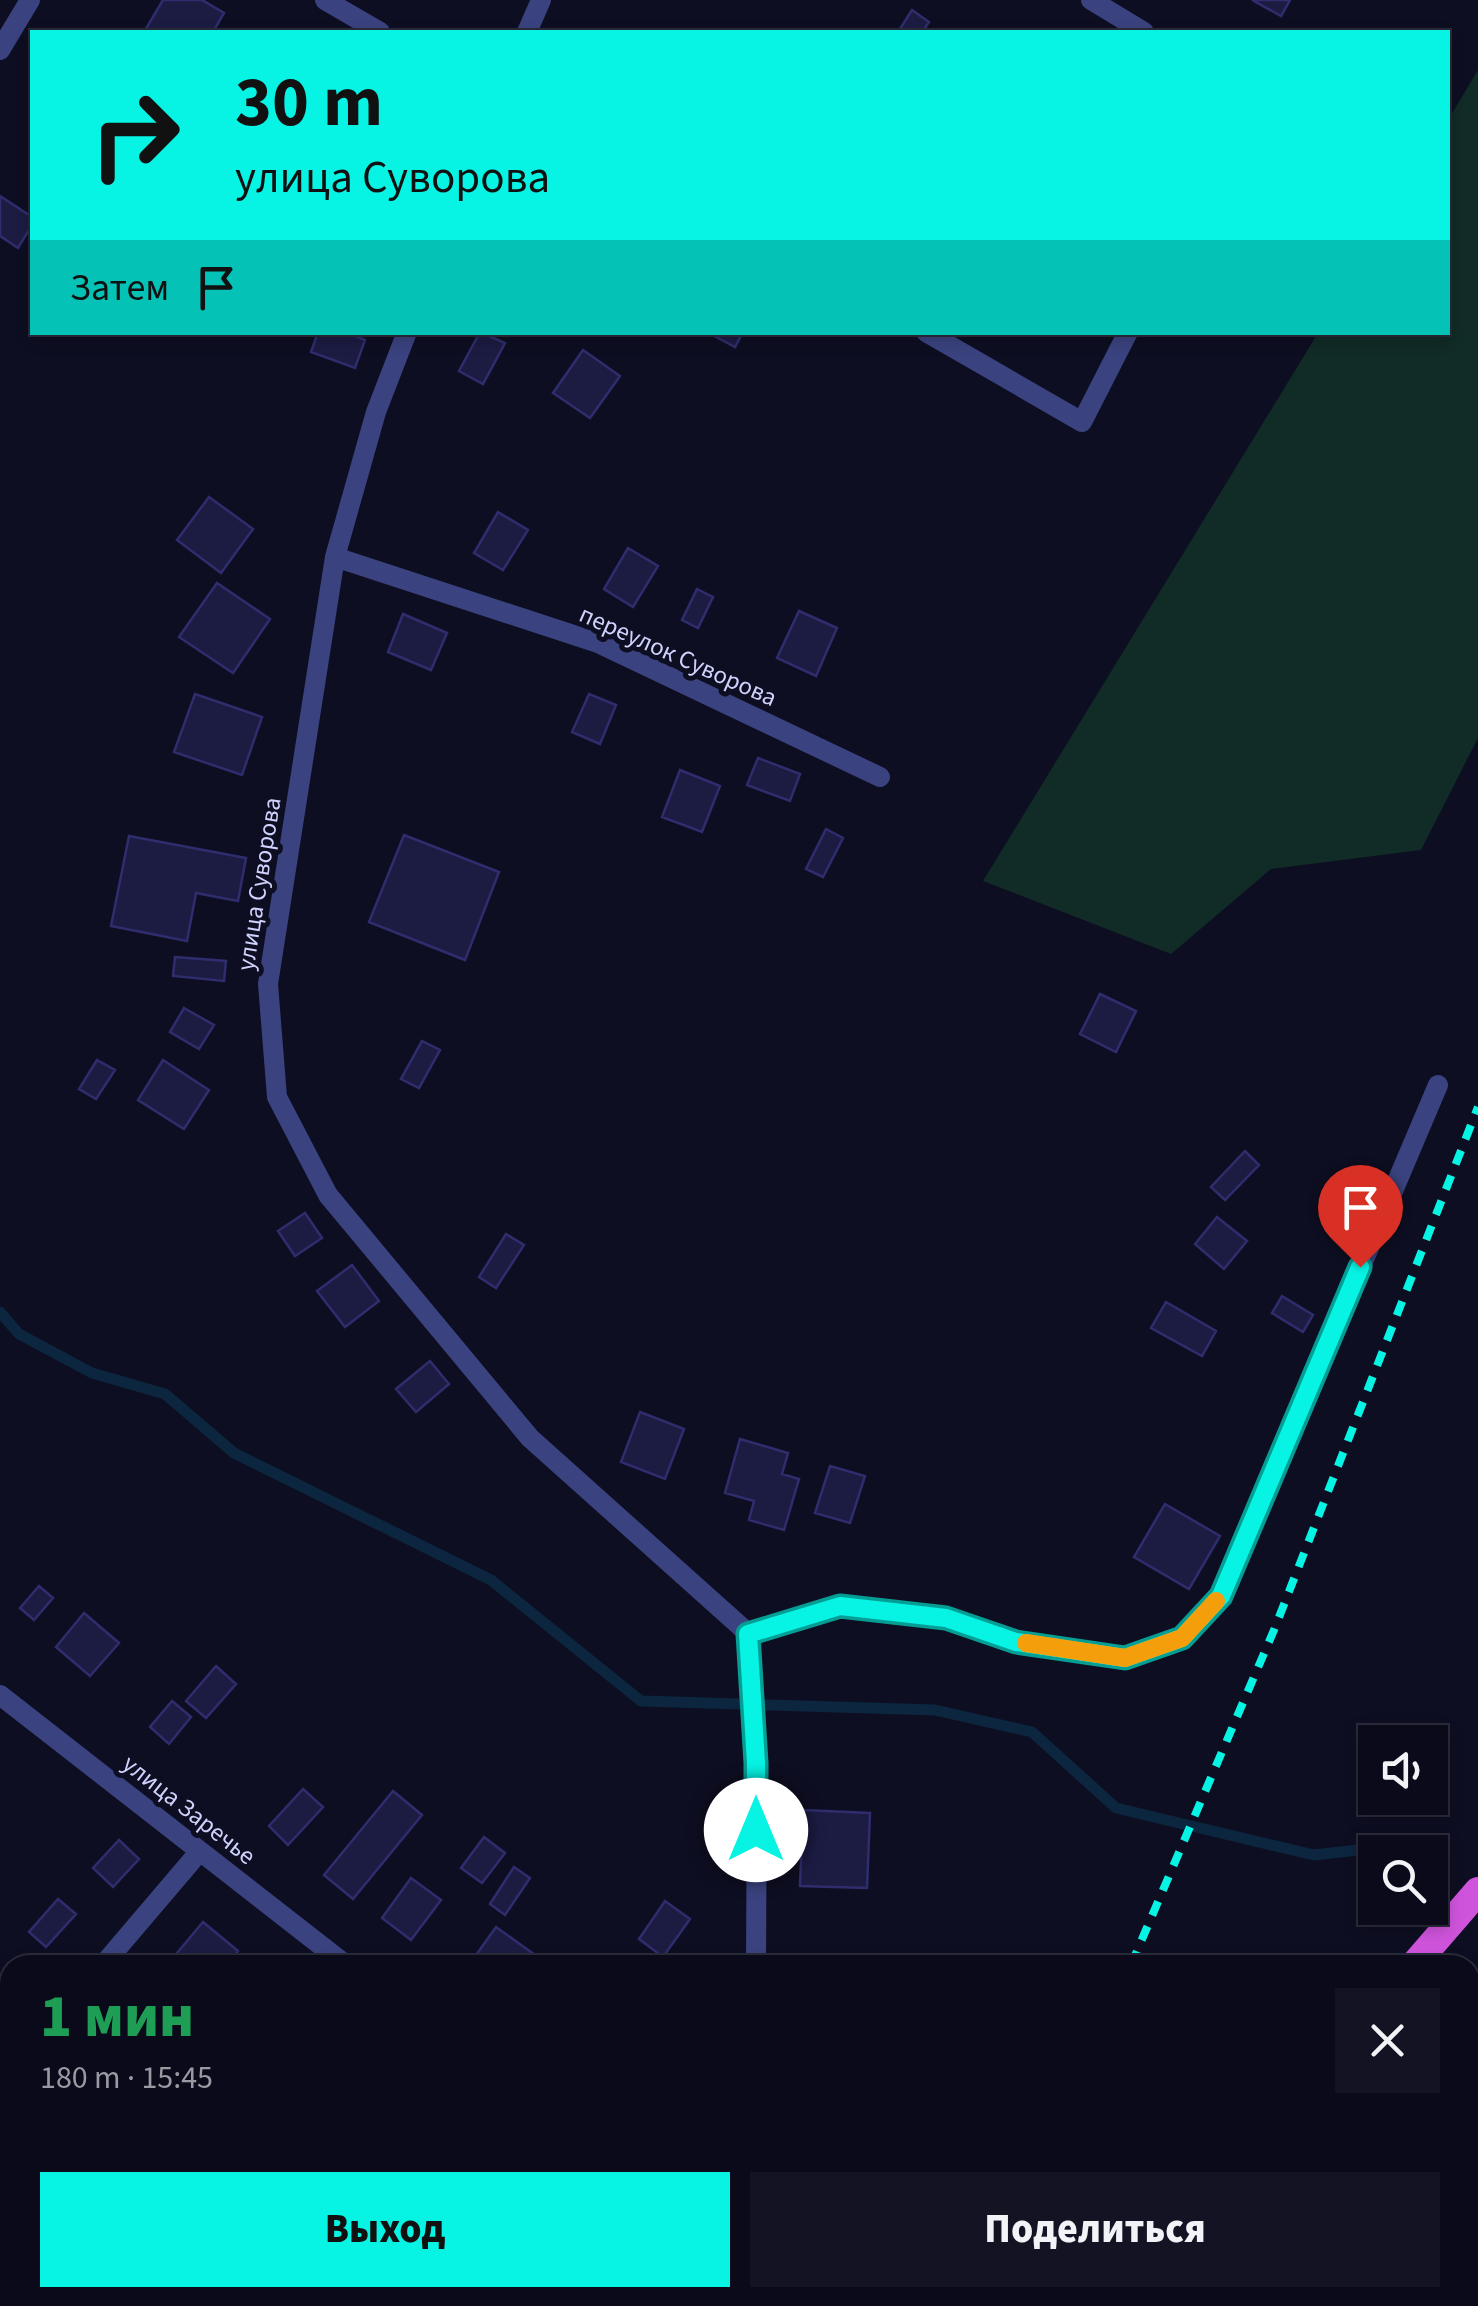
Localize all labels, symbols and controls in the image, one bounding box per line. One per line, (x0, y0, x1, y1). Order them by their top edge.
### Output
text: 30 m (235, 53, 383, 153)
icon: right (70, 70, 200, 200)
text: улица Суворова (235, 146, 550, 210)
icon: arrive (189, 260, 244, 315)
text: Затем (70, 261, 169, 315)
street label: переулок Суворова (573, 596, 783, 716)
street label: улица Суворова (228, 795, 290, 973)
pin (1318, 1165, 1403, 1268)
icon: arrive (1333, 1180, 1388, 1235)
map controls (1358, 1725, 1448, 1925)
button: sound (1358, 1725, 1448, 1815)
street label: улица Заречье (115, 1746, 263, 1874)
position arrow (704, 1778, 808, 1882)
button: search (1358, 1835, 1448, 1925)
text: 1 мин (40, 1975, 194, 2060)
button: close (1335, 1988, 1440, 2093)
text: 180 m · 15:45 (40, 2055, 213, 2101)
button: Выход (40, 2172, 730, 2287)
button: Поделиться (750, 2172, 1440, 2287)

